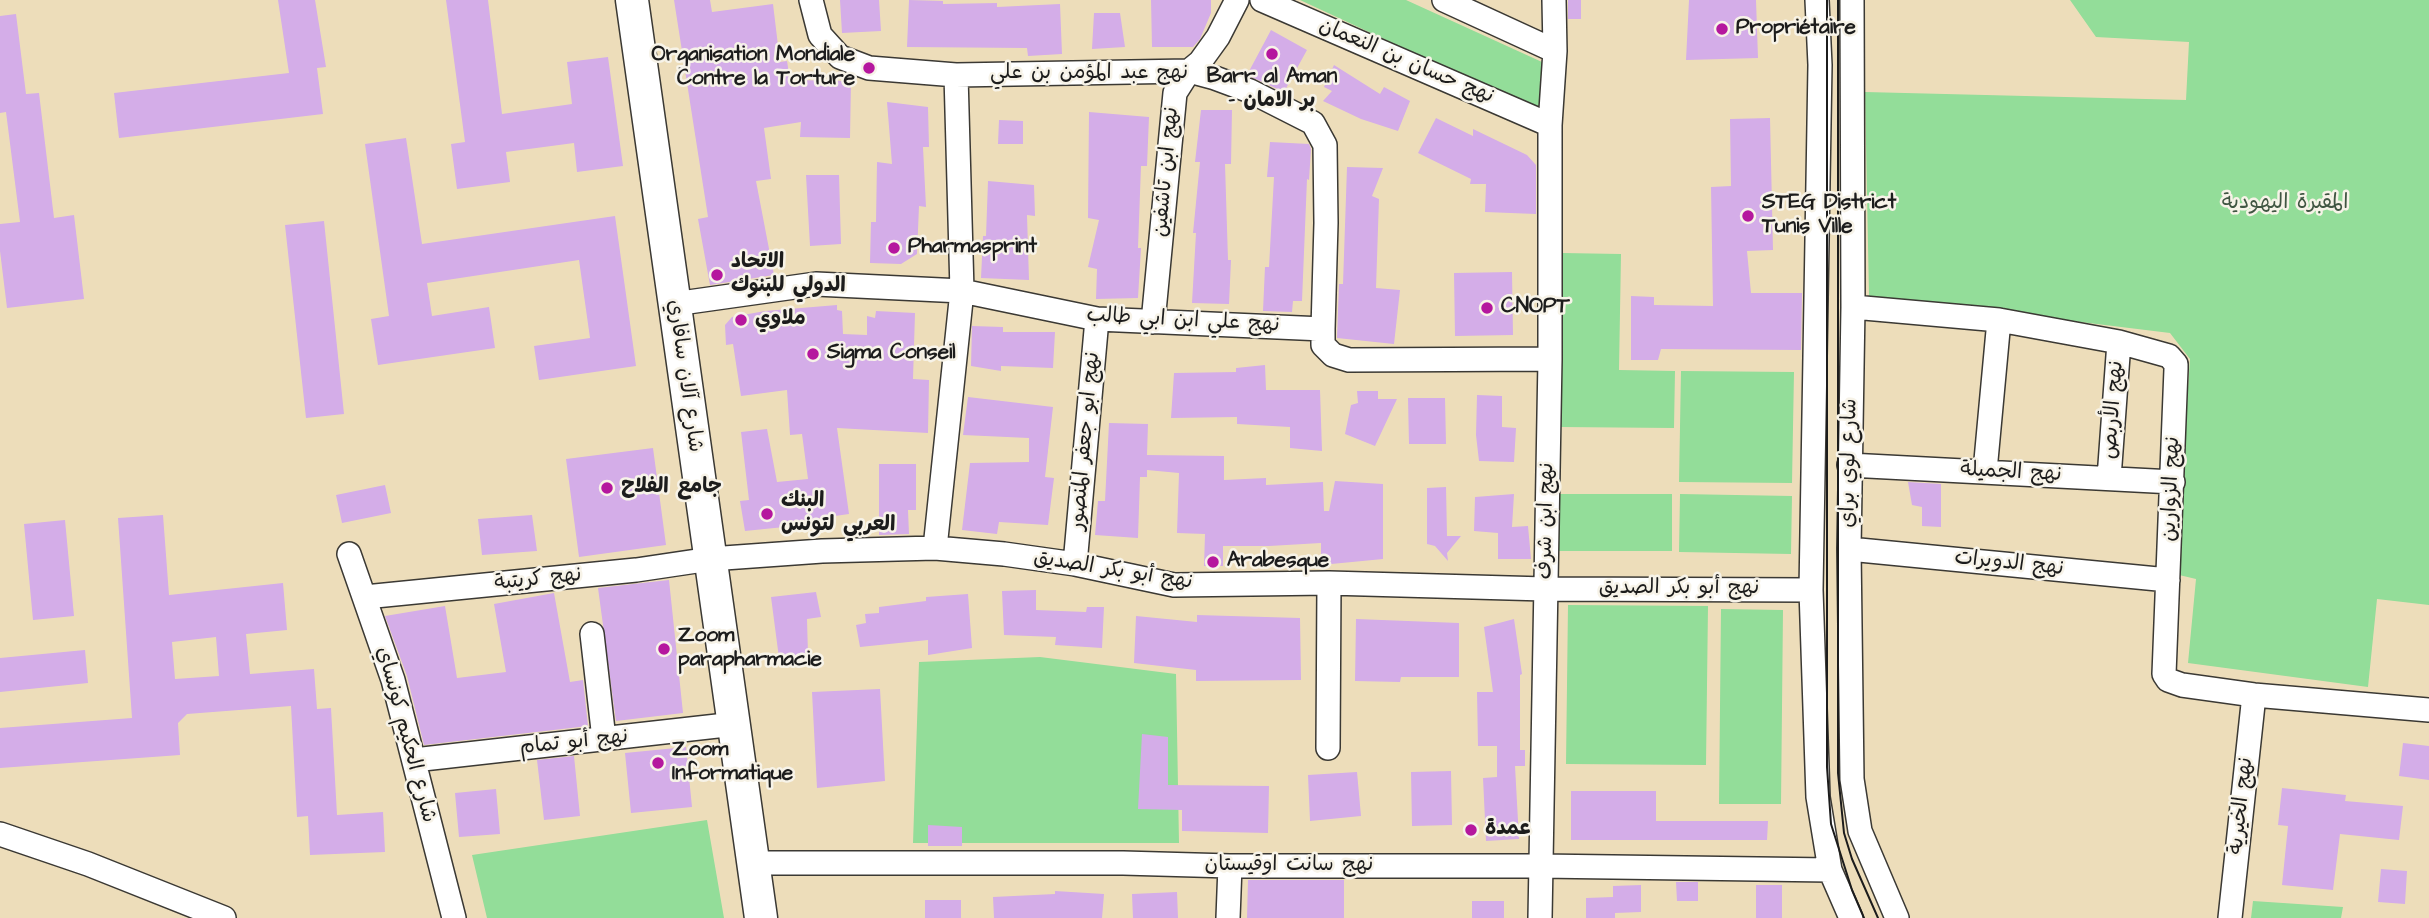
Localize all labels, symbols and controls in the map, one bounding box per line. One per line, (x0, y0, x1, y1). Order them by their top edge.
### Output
street label: نهج حسان بن النعمان (1315, 14, 1497, 110)
place label: Propriétaire (1736, 16, 1856, 42)
marker: Propriétaire (1714, 21, 1730, 37)
place label: Organisation Mondiale Contre la Torture (652, 43, 855, 93)
marker: Barr al Aman - بر الامان (1264, 46, 1280, 62)
marker: Organisation Mondiale Contre la Torture (861, 60, 877, 76)
street label: نهج عبد المؤمن بن علي (990, 61, 1188, 87)
place label: Barr al Aman - بر الامان (1207, 65, 1337, 115)
street label: نهج ابن تاشفين (1149, 106, 1185, 238)
place label: STEG District Tunis Ville (1762, 191, 1896, 241)
park label: المقبرة اليهودية (2222, 191, 2348, 217)
marker: STEG District Tunis Ville (1740, 208, 1756, 224)
place label: Pharmasprint (908, 235, 1037, 261)
marker: Pharmasprint (886, 240, 902, 256)
place label: الاتحاد الدولي للبنوك (731, 250, 846, 300)
marker: الاتحاد الدولي للبنوك (709, 267, 725, 283)
place label: CNOPT (1501, 295, 1570, 321)
street label: شارع آلان سافاري (661, 298, 707, 454)
marker: CNOPT (1479, 300, 1495, 316)
street label: نهج علي ابن ابي طالب (1086, 303, 1280, 339)
place label: ملاوي (755, 307, 806, 333)
marker: ملاوي (733, 312, 749, 328)
place label: Sigma Conseil (827, 341, 956, 367)
marker: Sigma Conseil (805, 346, 821, 362)
street label: نهج ابو جعفر المنصور (1066, 351, 1106, 531)
street label: نهج الأربص (2098, 360, 2130, 460)
street label: شارع لوي براي (1836, 398, 1864, 528)
street label: نهج الزوارين (2158, 436, 2186, 542)
street label: نهج الجميلة (1960, 458, 2062, 488)
street label: نهج ابن شرف (1533, 462, 1561, 580)
place label: جامع الفلاح (621, 475, 722, 501)
marker: جامع الفلاح (599, 480, 615, 496)
place label: البنك العربي لتونس (781, 489, 895, 539)
marker: البنك العربي لتونس (759, 506, 775, 522)
street label: نهج أبو بكر الصديق (1032, 546, 1194, 596)
street label: نهج الدويرات (1953, 546, 2065, 582)
place label: Arabesque (1227, 549, 1329, 575)
marker: Arabesque (1205, 554, 1221, 570)
street label: نهج كريتبة (493, 563, 583, 597)
street label: نهج أبو بكر الصديق (1599, 576, 1759, 602)
place label: Zoom parapharmacie (678, 624, 822, 674)
marker: Zoom parapharmacie (656, 641, 672, 657)
street label: شارع الحكيم كونساي (369, 644, 441, 826)
street label: نهج أبو تمام (519, 725, 629, 761)
place label: Zoom Informatique (672, 738, 793, 788)
marker: Zoom Informatique (650, 755, 666, 771)
street label: نهج الخيرية (2224, 756, 2260, 856)
place label: عمدة (1485, 817, 1530, 843)
marker: عمدة (1463, 822, 1479, 838)
street label: نهج سانت اوقيستان (1205, 853, 1373, 879)

